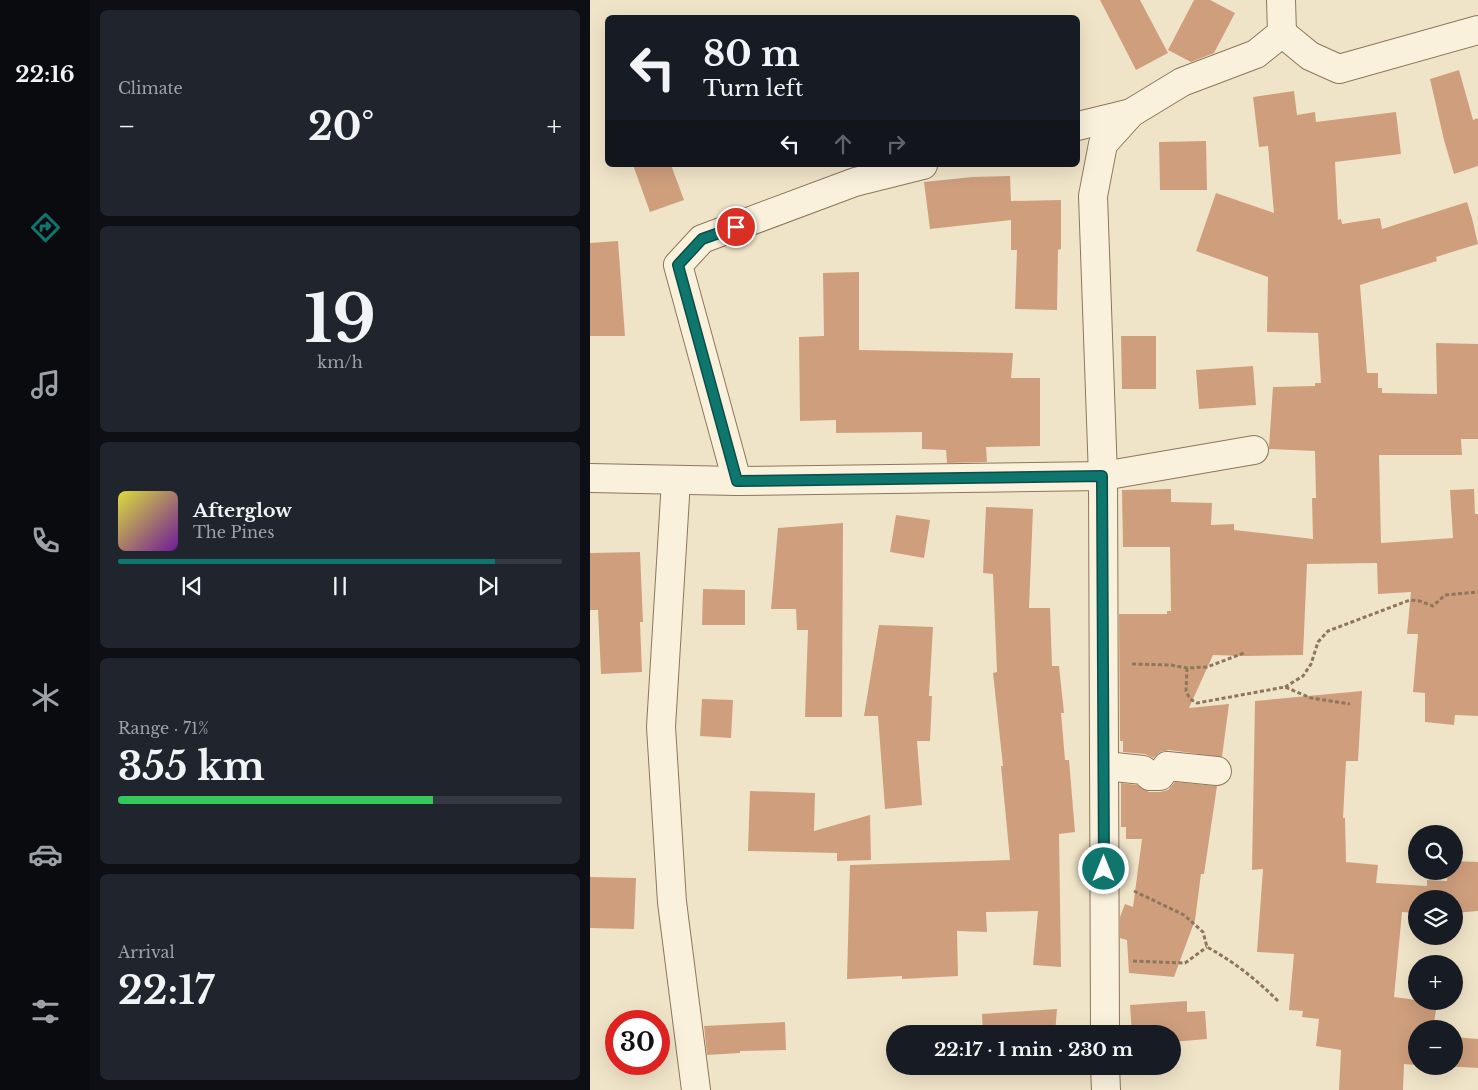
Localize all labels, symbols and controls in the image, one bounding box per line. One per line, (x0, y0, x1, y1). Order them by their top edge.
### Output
text: 80 m (703, 32, 800, 75)
icon: left (620, 35, 685, 100)
text: 22:16 (15, 61, 75, 88)
text: Turn left (703, 75, 803, 102)
text: Climate (118, 78, 183, 98)
text: 20° (308, 103, 374, 150)
text: − (118, 109, 136, 144)
text: + (547, 109, 562, 144)
icon: left (776, 130, 804, 158)
icon: ahead (829, 130, 857, 158)
icon: right (882, 130, 910, 158)
pin (715, 206, 757, 248)
icon: directions (28, 210, 63, 245)
icon: arrive (722, 213, 750, 241)
text: 19 (304, 279, 376, 360)
text: km/h (317, 352, 363, 372)
icon: music (28, 367, 63, 402)
text: Afterglow (193, 499, 292, 522)
text: The Pines (193, 522, 275, 542)
icon: phone (28, 523, 63, 558)
icon: previous (178, 572, 206, 600)
icon: pause (326, 572, 354, 600)
icon: next (474, 572, 502, 600)
icon: climate (28, 680, 63, 715)
text: Range · 71% (118, 718, 209, 738)
text: 355 km (118, 743, 265, 790)
map controls (1408, 825, 1463, 1075)
button: search (1408, 825, 1463, 880)
icon: car (28, 837, 63, 872)
position arrow (1077, 842, 1129, 894)
button: layers (1408, 890, 1463, 945)
text: Arrival (118, 942, 175, 962)
button: + (1408, 955, 1463, 1010)
text: 22:17 (118, 967, 214, 1014)
icon: filters (28, 994, 63, 1029)
speed limit sign: 30 (605, 1010, 670, 1075)
button: − (1408, 1020, 1463, 1075)
text: 22:17 · 1 min · 230 m (934, 1038, 1133, 1061)

